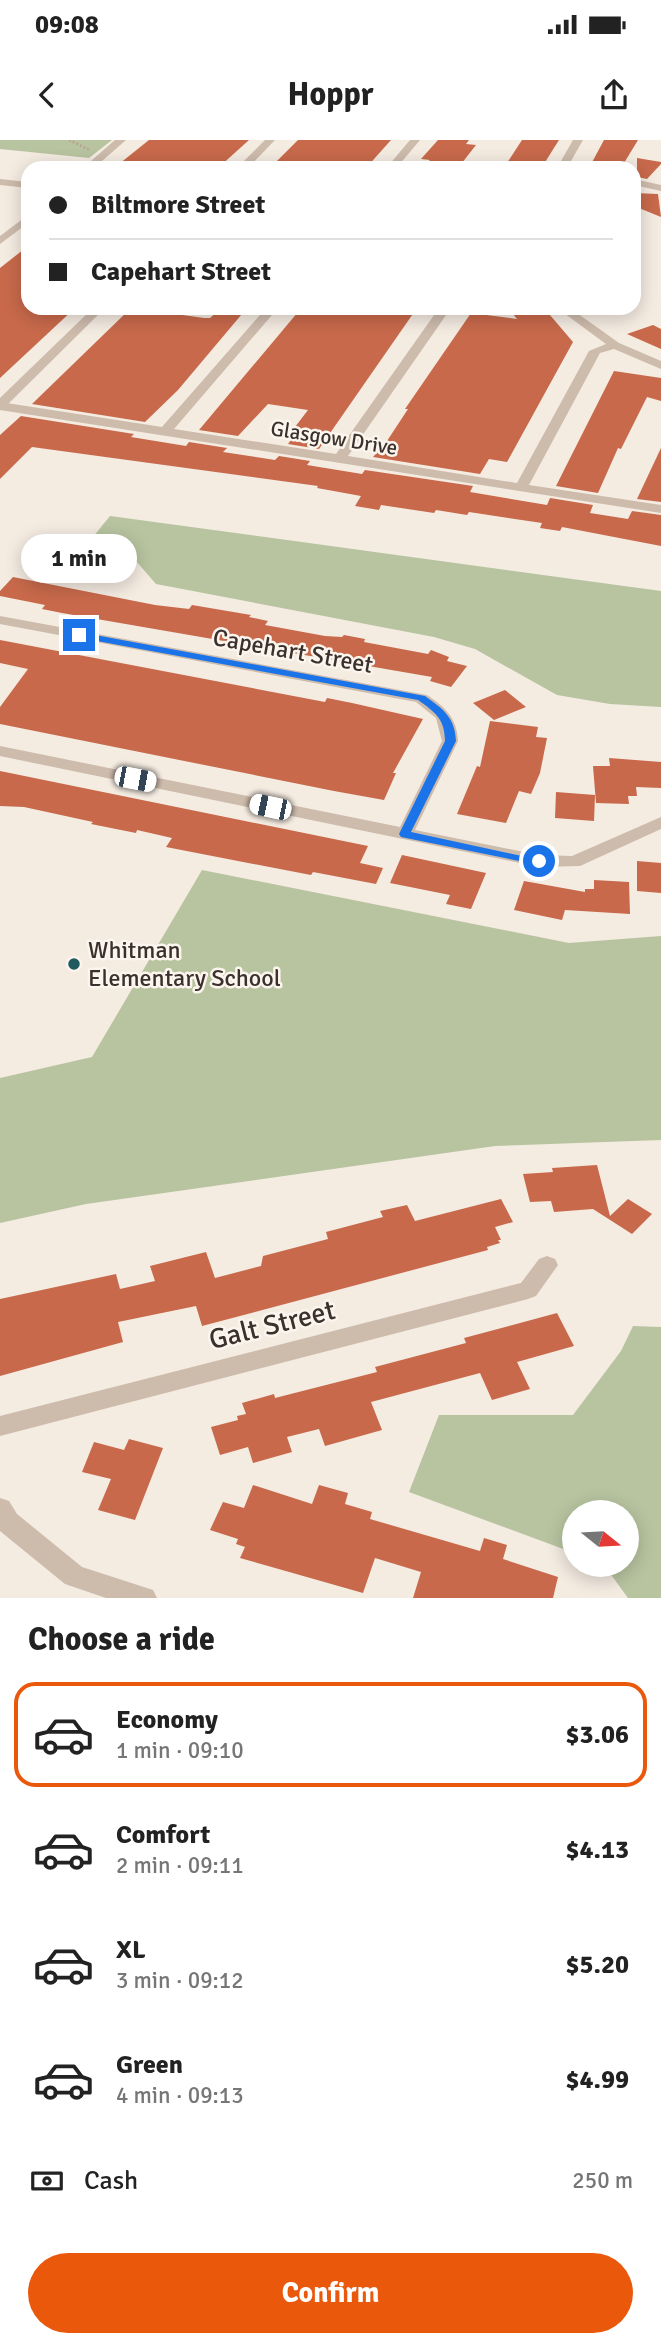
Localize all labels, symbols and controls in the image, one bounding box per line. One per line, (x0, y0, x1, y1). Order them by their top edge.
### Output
text: 09:08 (35, 9, 99, 41)
text: Hoppr (288, 75, 373, 114)
icon: back (28, 76, 66, 114)
icon: share (595, 76, 633, 114)
text: Biltmore Street (91, 189, 265, 221)
text: Capehart Street (91, 256, 271, 288)
street label: Glasgow Drive (269, 415, 399, 461)
callout: 1 min (21, 533, 137, 582)
text: 1 min (51, 544, 107, 573)
route end (63, 619, 95, 651)
street label: Capehart Street (211, 622, 375, 680)
car (113, 765, 158, 793)
car (248, 792, 293, 822)
route start (523, 845, 555, 877)
place label: Whitman Elementary School (88, 935, 281, 993)
marker: Whitman Elementary School (66, 956, 82, 972)
street label: Galt Street (205, 1293, 339, 1357)
north arrow (562, 1500, 639, 1577)
map controls (562, 1500, 639, 1577)
text: Choose a ride (28, 1620, 215, 1659)
icon: car (32, 1703, 95, 1766)
text: Economy (116, 1704, 218, 1736)
text: $3.06 (565, 1719, 629, 1751)
text: 1 min · 09:10 (116, 1736, 244, 1765)
icon: car (32, 1818, 95, 1881)
text: Comfort (116, 1819, 210, 1851)
text: $4.13 (565, 1834, 629, 1866)
text: 2 min · 09:11 (116, 1851, 244, 1880)
icon: car (32, 1933, 95, 1996)
text: XL (116, 1934, 146, 1966)
text: $5.20 (565, 1949, 629, 1981)
text: 3 min · 09:12 (116, 1966, 244, 1995)
icon: car (32, 2048, 95, 2111)
text: Green (116, 2049, 183, 2081)
text: $4.99 (565, 2064, 629, 2096)
text: 4 min · 09:13 (116, 2081, 244, 2110)
icon: cash (28, 2162, 66, 2200)
text: Cash (84, 2165, 138, 2197)
text: 250 m (572, 2166, 633, 2195)
button: Confirm (28, 2253, 633, 2333)

